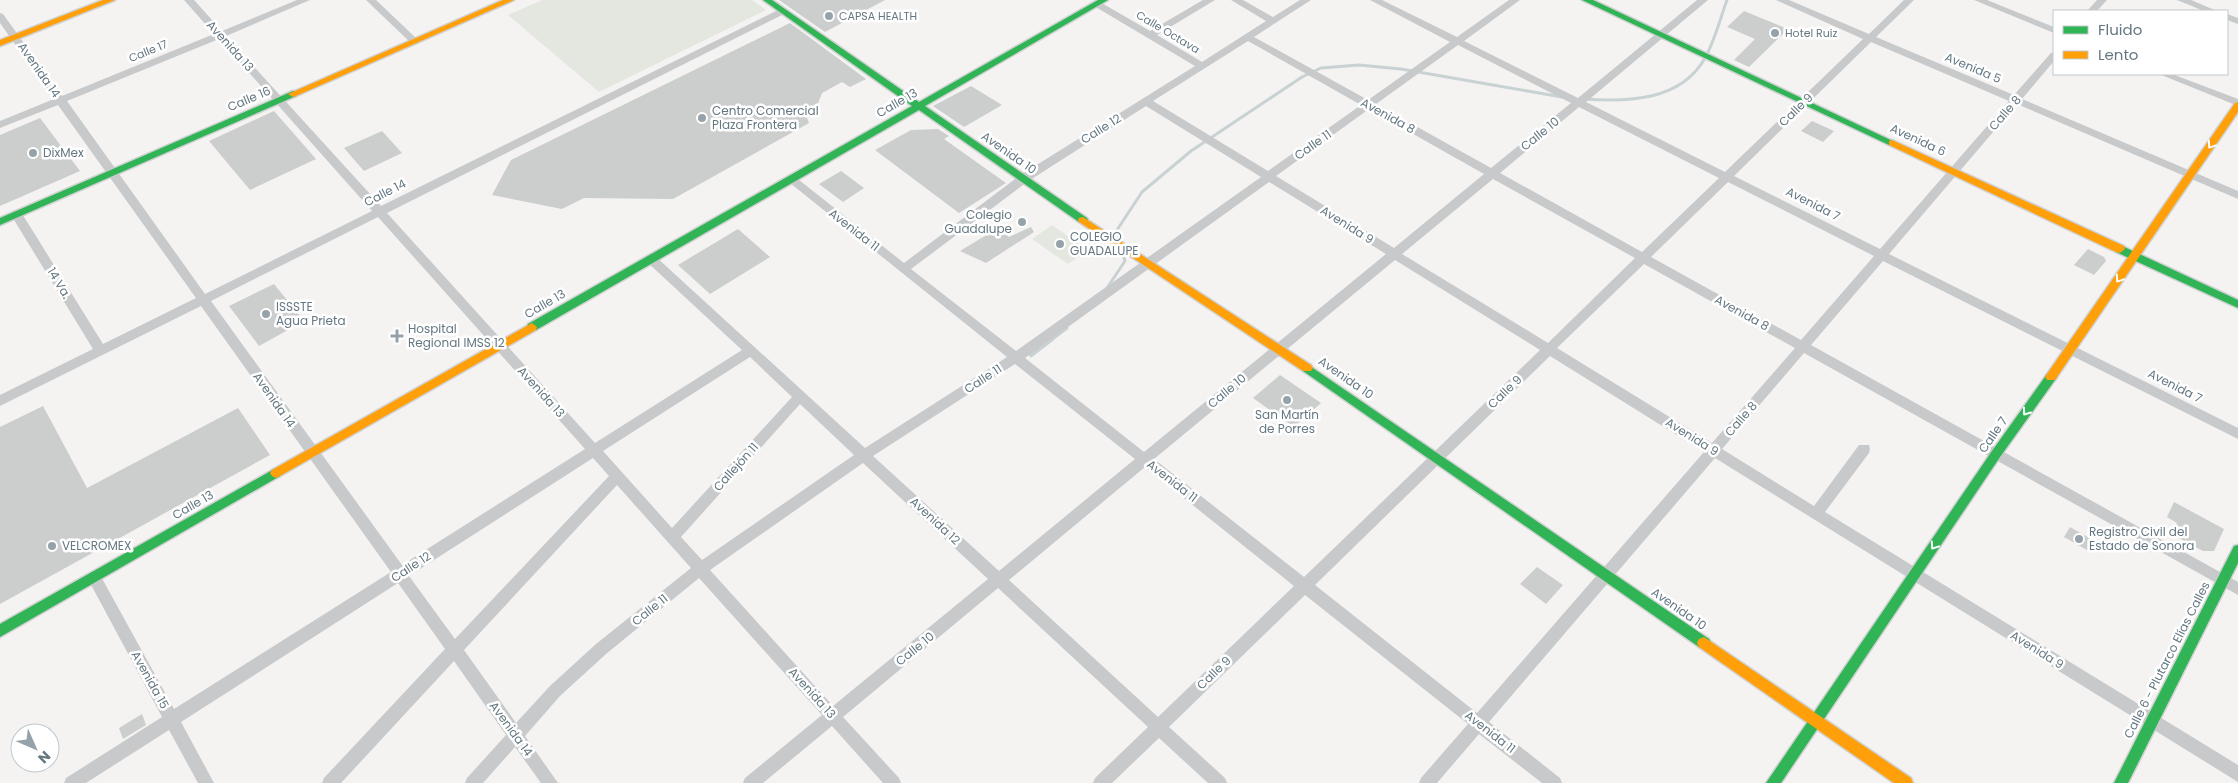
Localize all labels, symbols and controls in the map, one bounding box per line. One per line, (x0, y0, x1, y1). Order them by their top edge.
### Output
street label: Calle Octava (1133, 7, 1203, 57)
place label: CAPSA HEALTH (839, 8, 917, 24)
marker: CAPSA HEALTH (823, 10, 835, 22)
legend (2053, 10, 2228, 75)
street label: Avenida 13 (203, 16, 258, 75)
text: Fluido (2098, 19, 2142, 40)
place label: Hotel Ruiz (1785, 25, 1838, 41)
marker: Hotel Ruiz (1769, 27, 1781, 39)
street label: Calle 17 (126, 36, 170, 66)
street label: Avenida 14 (14, 39, 65, 101)
text: Lento (2098, 44, 2138, 65)
street label: Avenida 5 (1942, 48, 2004, 87)
street label: Calle 16 (225, 82, 273, 115)
street label: Calle 13 (873, 84, 920, 121)
street label: Calle 9 (1775, 89, 1816, 130)
street label: Calle 8 (1985, 91, 2025, 134)
street label: Avenida 8 (1358, 94, 1419, 138)
place label: Centro Comercial Plaza Frontera (712, 102, 819, 133)
street label: Calle 12 (1077, 109, 1124, 148)
marker: Centro Comercial Plaza Frontera (696, 112, 708, 124)
street label: Calle 10 (1517, 113, 1563, 154)
street label: Avenida 6 (1887, 119, 1949, 160)
street label: Calle 11 (1291, 126, 1335, 163)
street label: Avenida 10 (978, 127, 1040, 178)
one-way arrow (2208, 139, 2217, 149)
place label: DixMex (43, 144, 84, 161)
marker: DixMex (27, 147, 39, 159)
street label: Calle 14 (361, 174, 409, 210)
street label: Avenida 7 (1783, 183, 1844, 225)
street label: Avenida 9 (1317, 201, 1377, 248)
street label: Avenida 11 (825, 204, 883, 255)
place label: Colegio Guadalupe (944, 206, 1012, 237)
marker: Colegio Guadalupe (1016, 216, 1028, 228)
place label: COLEGIO GUADALUPE (1070, 228, 1139, 259)
marker: COLEGIO GUADALUPE (1054, 238, 1066, 250)
street label: 14 Va. (44, 264, 75, 301)
one-way arrow (2116, 273, 2125, 283)
street label: Calle 13 (521, 285, 568, 322)
street label: Avenida 8 (1712, 291, 1773, 335)
place label: ISSSTE Agua Prieta (276, 298, 346, 329)
marker: ISSSTE Agua Prieta (260, 308, 272, 320)
place label: Hospital Regional IMSS 12 (408, 320, 505, 351)
marker: Hospital Regional IMSS 12 (390, 329, 404, 343)
street label: Avenida 10 (1315, 352, 1377, 403)
street label: Calle 11 (961, 360, 1005, 397)
street label: Avenida 13 (514, 362, 569, 421)
street label: Avenida 7 (2145, 365, 2206, 407)
street label: Avenida 14 (249, 369, 300, 431)
street label: Calle 10 (1204, 370, 1249, 412)
street label: Calle 9 (1484, 371, 1525, 412)
marker: San Martín de Porres (1281, 394, 1293, 406)
street label: Calle 8 (1721, 397, 1761, 440)
place label: San Martín de Porres (1255, 406, 1319, 437)
one-way arrow (2023, 406, 2032, 416)
street label: Avenida 9 (1662, 413, 1722, 460)
street label: Calle 7 (1974, 413, 2011, 456)
street label: Callejón 11 (709, 439, 762, 495)
street label: Avenida 11 (1143, 455, 1201, 506)
street label: Calle 13 (169, 486, 216, 523)
street label: Avenida 12 (906, 493, 964, 548)
place label: Registro Civil del Estado de Sonora (2089, 523, 2194, 554)
marker: Registro Civil del Estado de Sonora (2073, 533, 2085, 545)
place label: VELCROMEX (62, 537, 131, 554)
marker: VELCROMEX (46, 540, 58, 552)
one-way arrow (1930, 541, 1940, 550)
street label: Calle 12 (387, 547, 434, 586)
street label: Calle 6 - Plutarco Elías Calles (2120, 578, 2214, 741)
street label: Avenida 10 (1648, 583, 1710, 634)
street label: Calle 11 (628, 590, 671, 629)
street label: Avenida 9 (2007, 626, 2067, 673)
street label: Calle 10 (892, 628, 938, 669)
street label: Avenida 15 (128, 648, 173, 712)
street label: Calle 9 (1193, 652, 1234, 693)
street label: Avenida 13 (785, 663, 840, 722)
street label: Avenida 14 (486, 698, 537, 760)
street label: Avenida 11 (1461, 706, 1519, 757)
north arrow (10, 723, 60, 773)
text: N (33, 746, 55, 768)

